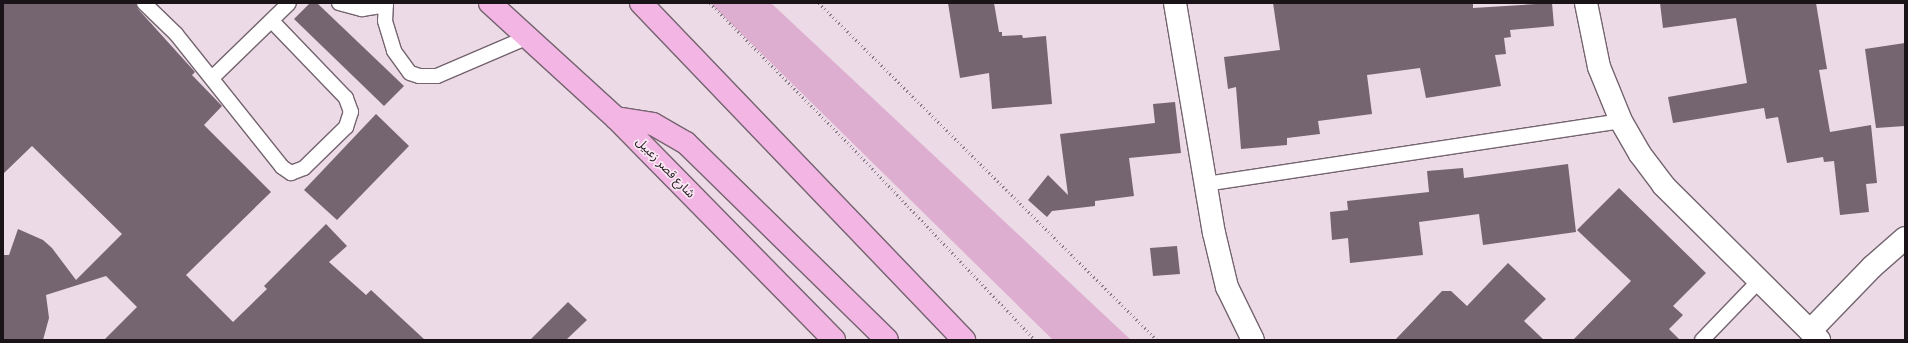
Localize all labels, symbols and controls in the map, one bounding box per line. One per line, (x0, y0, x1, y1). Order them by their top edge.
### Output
street label: شارع قصر زعبيل (633, 135, 697, 201)

